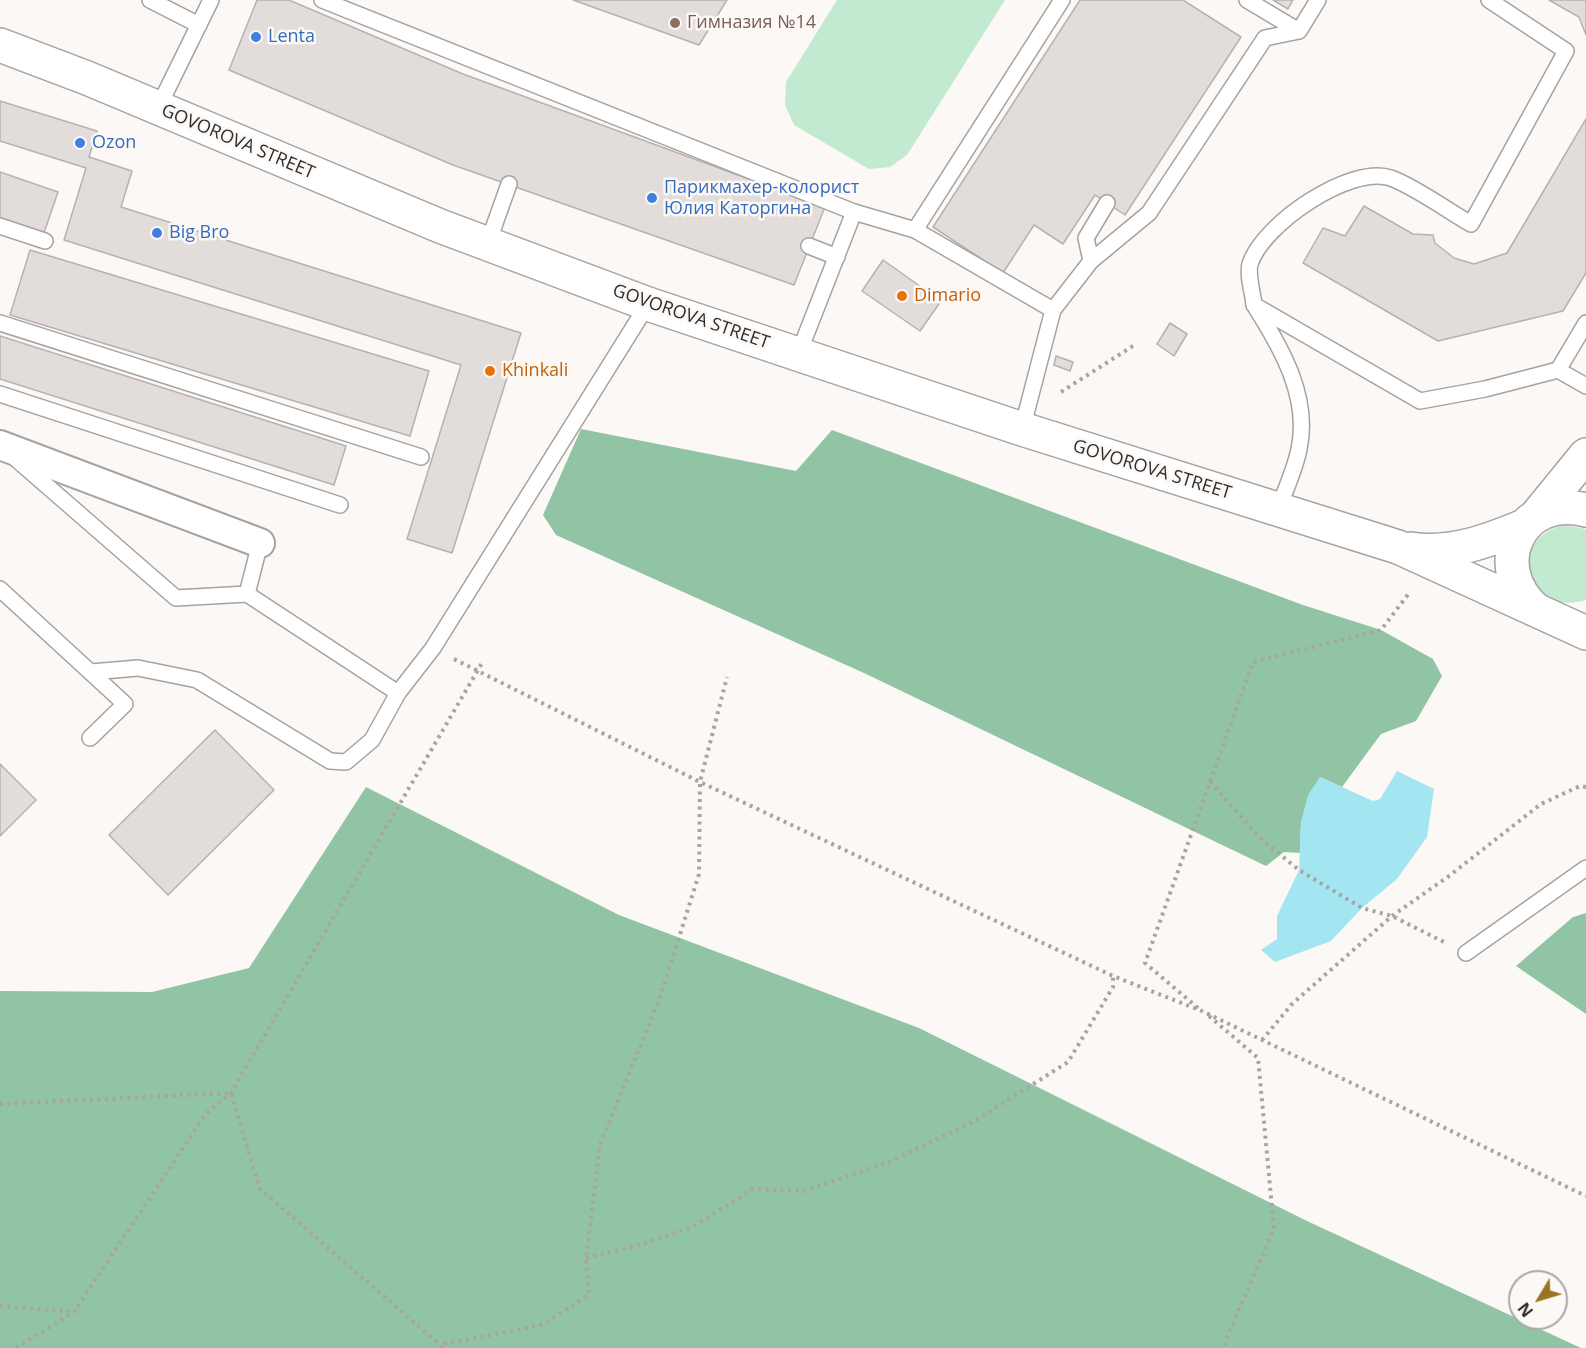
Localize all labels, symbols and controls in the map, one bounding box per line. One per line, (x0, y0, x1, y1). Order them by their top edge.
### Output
place label: Гимназия №14 (687, 12, 816, 34)
marker: Гимназия №14 (668, 16, 682, 30)
place label: Lenta (268, 26, 315, 48)
marker: Lenta (249, 30, 263, 44)
street label: GOVOROVA STREET (158, 100, 318, 184)
place label: Ozon (92, 132, 136, 154)
marker: Ozon (73, 136, 87, 150)
place label: Парикмахер-колорист Юлия Каторгина (664, 177, 859, 219)
marker: Парикмахер-колорист Юлия Каторгина (645, 191, 659, 205)
place label: Big Bro (169, 222, 229, 244)
marker: Big Bro (150, 226, 164, 240)
street label: GOVOROVA STREET (610, 280, 772, 354)
place label: Dimario (914, 285, 981, 307)
marker: Dimario (895, 289, 909, 303)
place label: Khinkali (502, 360, 568, 382)
marker: Khinkali (483, 364, 497, 378)
street label: GOVOROVA STREET (1070, 436, 1234, 504)
north arrow (1508, 1270, 1568, 1330)
text: N (1513, 1298, 1538, 1322)

